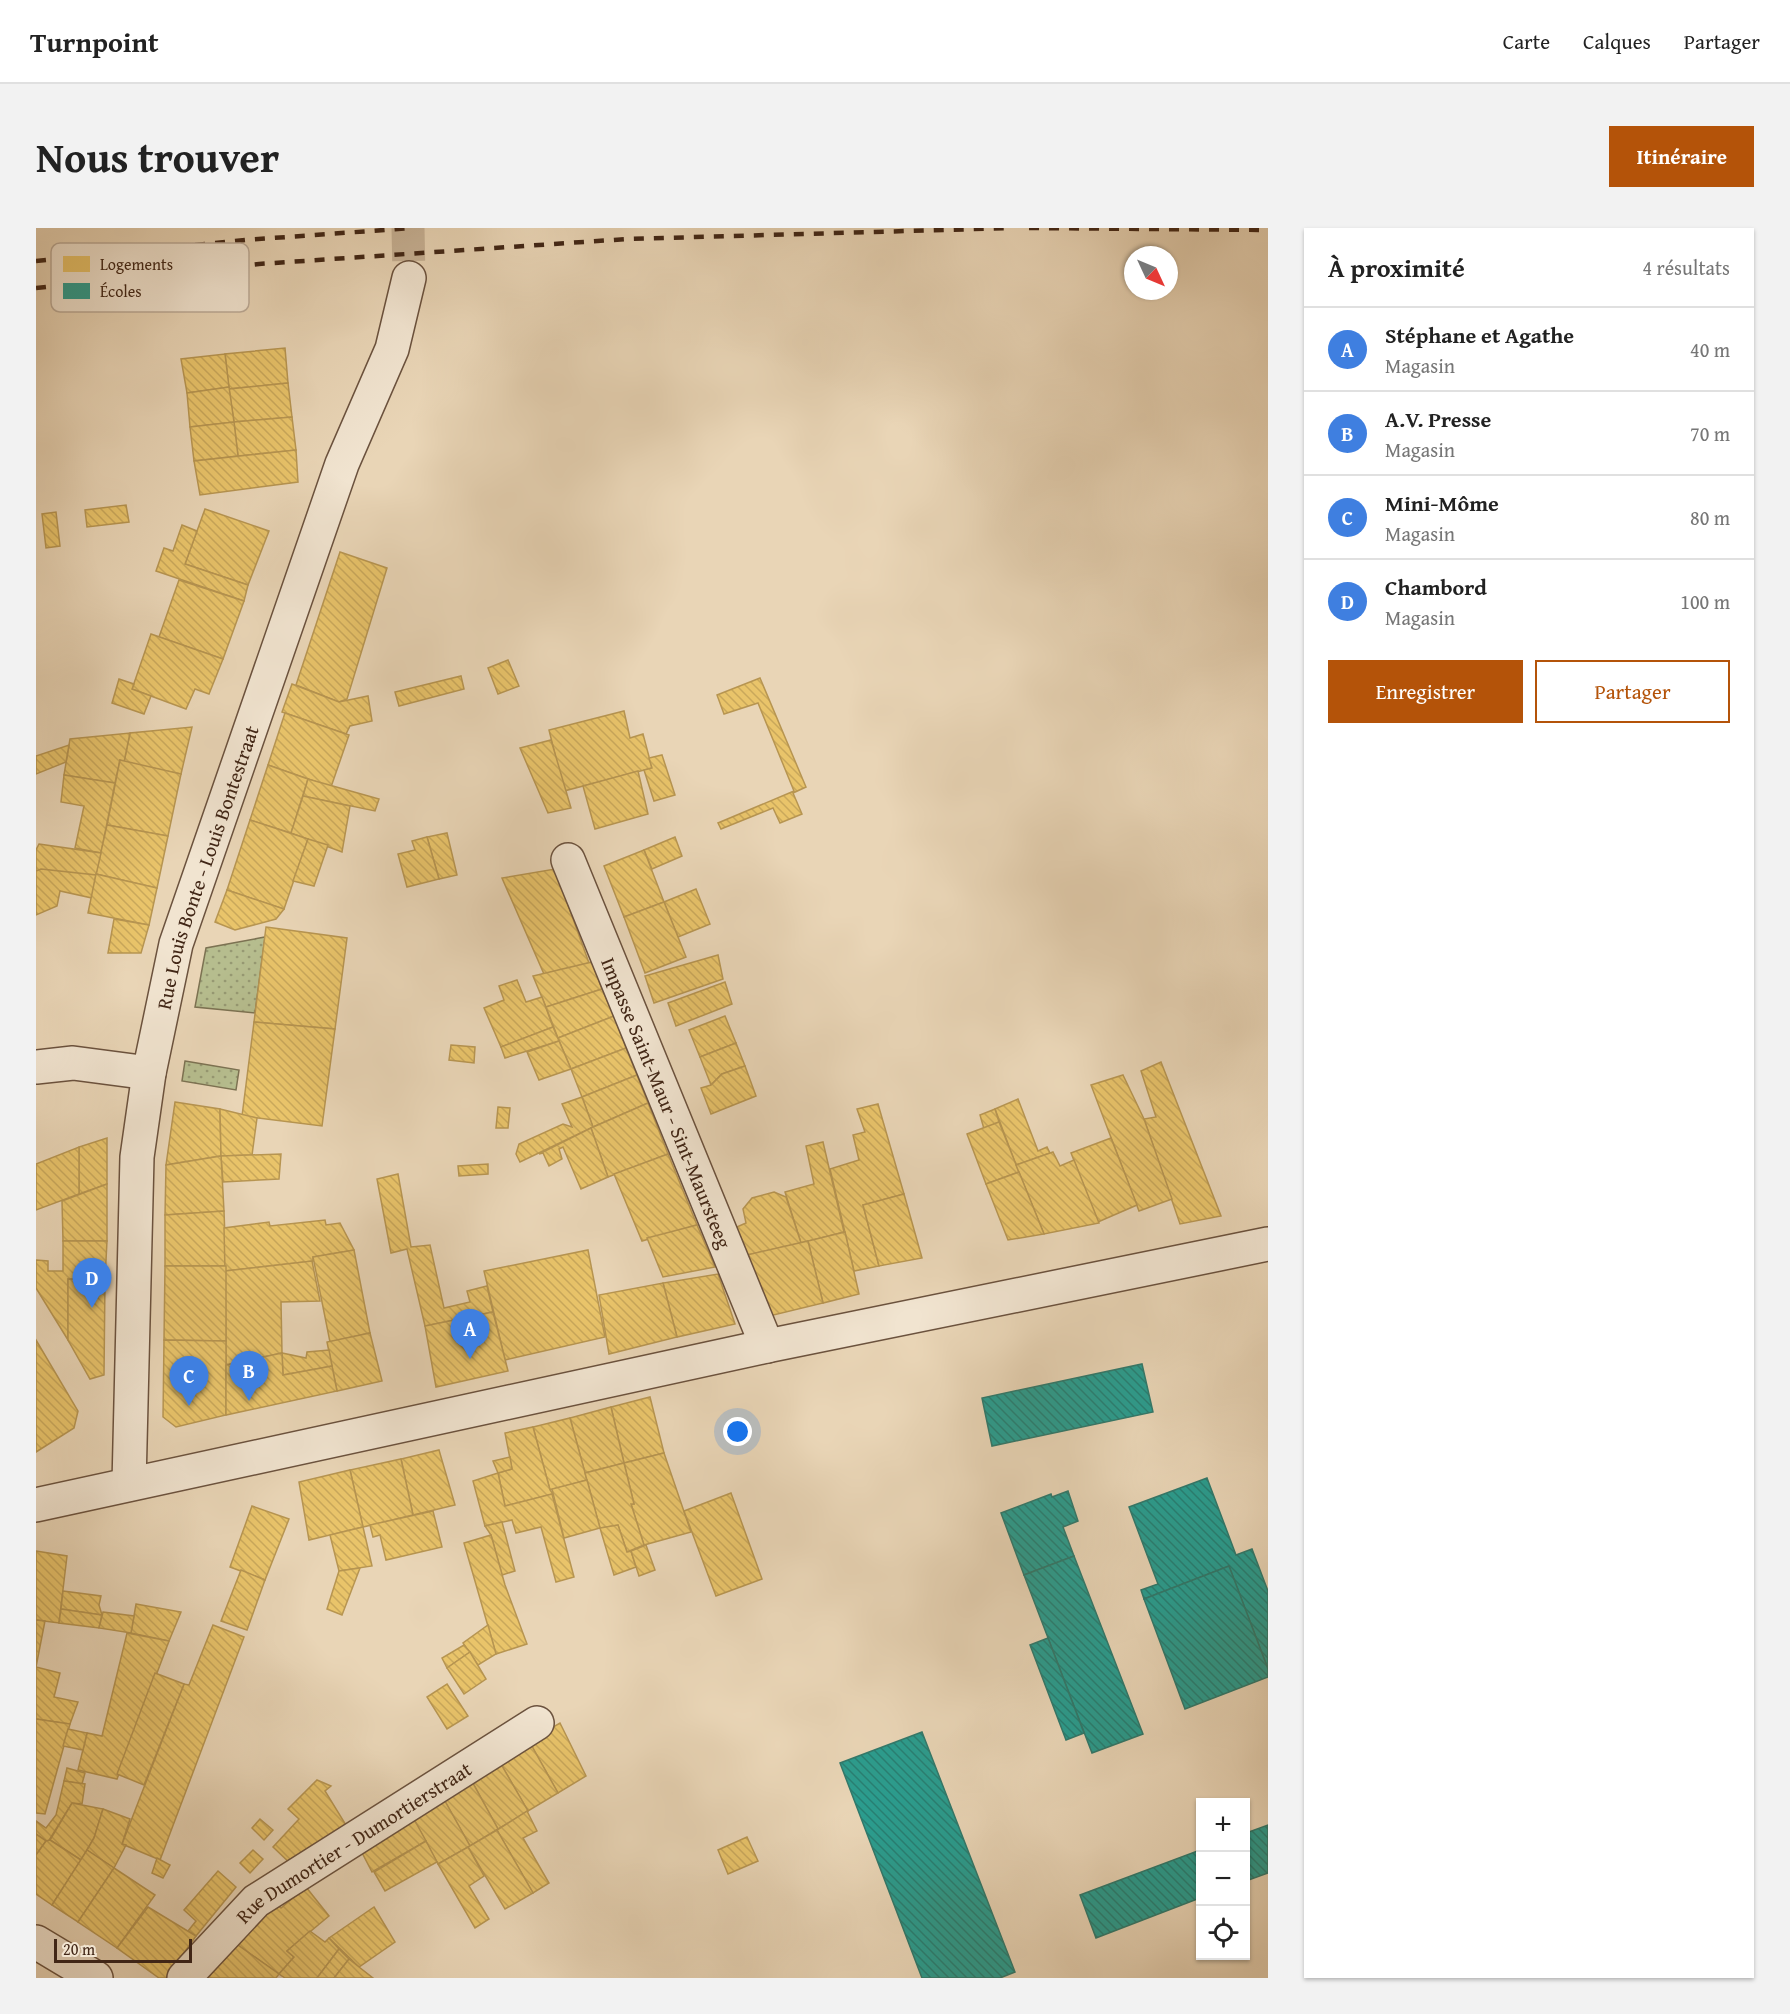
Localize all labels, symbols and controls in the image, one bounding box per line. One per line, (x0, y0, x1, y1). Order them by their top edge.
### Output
text: Turnpoint (30, 21, 159, 62)
text: Carte (1503, 26, 1550, 57)
text: Calques (1583, 26, 1651, 57)
text: Partager (1684, 26, 1760, 57)
text: Nous trouver (36, 126, 279, 187)
button: Itinéraire (1609, 126, 1754, 187)
legend (51, 243, 249, 312)
north arrow (1124, 246, 1178, 300)
text: À proximité (1328, 248, 1465, 287)
text: Logements (100, 252, 173, 276)
text: 4 résultats (1642, 253, 1730, 282)
text: Écoles (100, 279, 142, 303)
text: Stéphane et Agathe (1385, 319, 1574, 351)
text: A (1341, 335, 1354, 364)
text: 40 m (1690, 335, 1730, 364)
text: Magasin (1385, 351, 1455, 380)
text: A.V. Presse (1385, 403, 1491, 435)
text: B (1341, 419, 1354, 448)
text: 70 m (1690, 419, 1730, 448)
text: Magasin (1385, 435, 1455, 464)
text: Mini-Môme (1385, 487, 1499, 519)
text: C (1342, 503, 1353, 532)
text: 80 m (1690, 503, 1730, 532)
text: Magasin (1385, 519, 1455, 548)
text: Chambord (1385, 571, 1487, 603)
text: D (1341, 587, 1354, 616)
text: 100 m (1680, 587, 1730, 616)
text: Magasin (1385, 603, 1455, 632)
button: Enregistrer (1328, 660, 1523, 723)
button: Partager (1535, 660, 1730, 723)
street label: Rue Louis Bonte - Louis Bontestraat (148, 721, 265, 1012)
street label: Impasse Saint-Maur - Sint-Maursteeg (595, 952, 740, 1253)
pin: D (72, 1258, 112, 1308)
pin: A (450, 1310, 490, 1359)
pin: B (230, 1352, 268, 1401)
pin: C (170, 1356, 208, 1406)
your location (723, 1417, 752, 1446)
street label: Rue Dumortier - Dumortierstraat (228, 1754, 477, 1929)
map controls (1196, 1798, 1250, 1960)
button: + (1196, 1798, 1250, 1852)
button: − (1196, 1852, 1250, 1906)
button: locate (1196, 1906, 1250, 1960)
scale bar (54, 1936, 192, 1964)
text: 20 m (63, 1937, 95, 1961)

